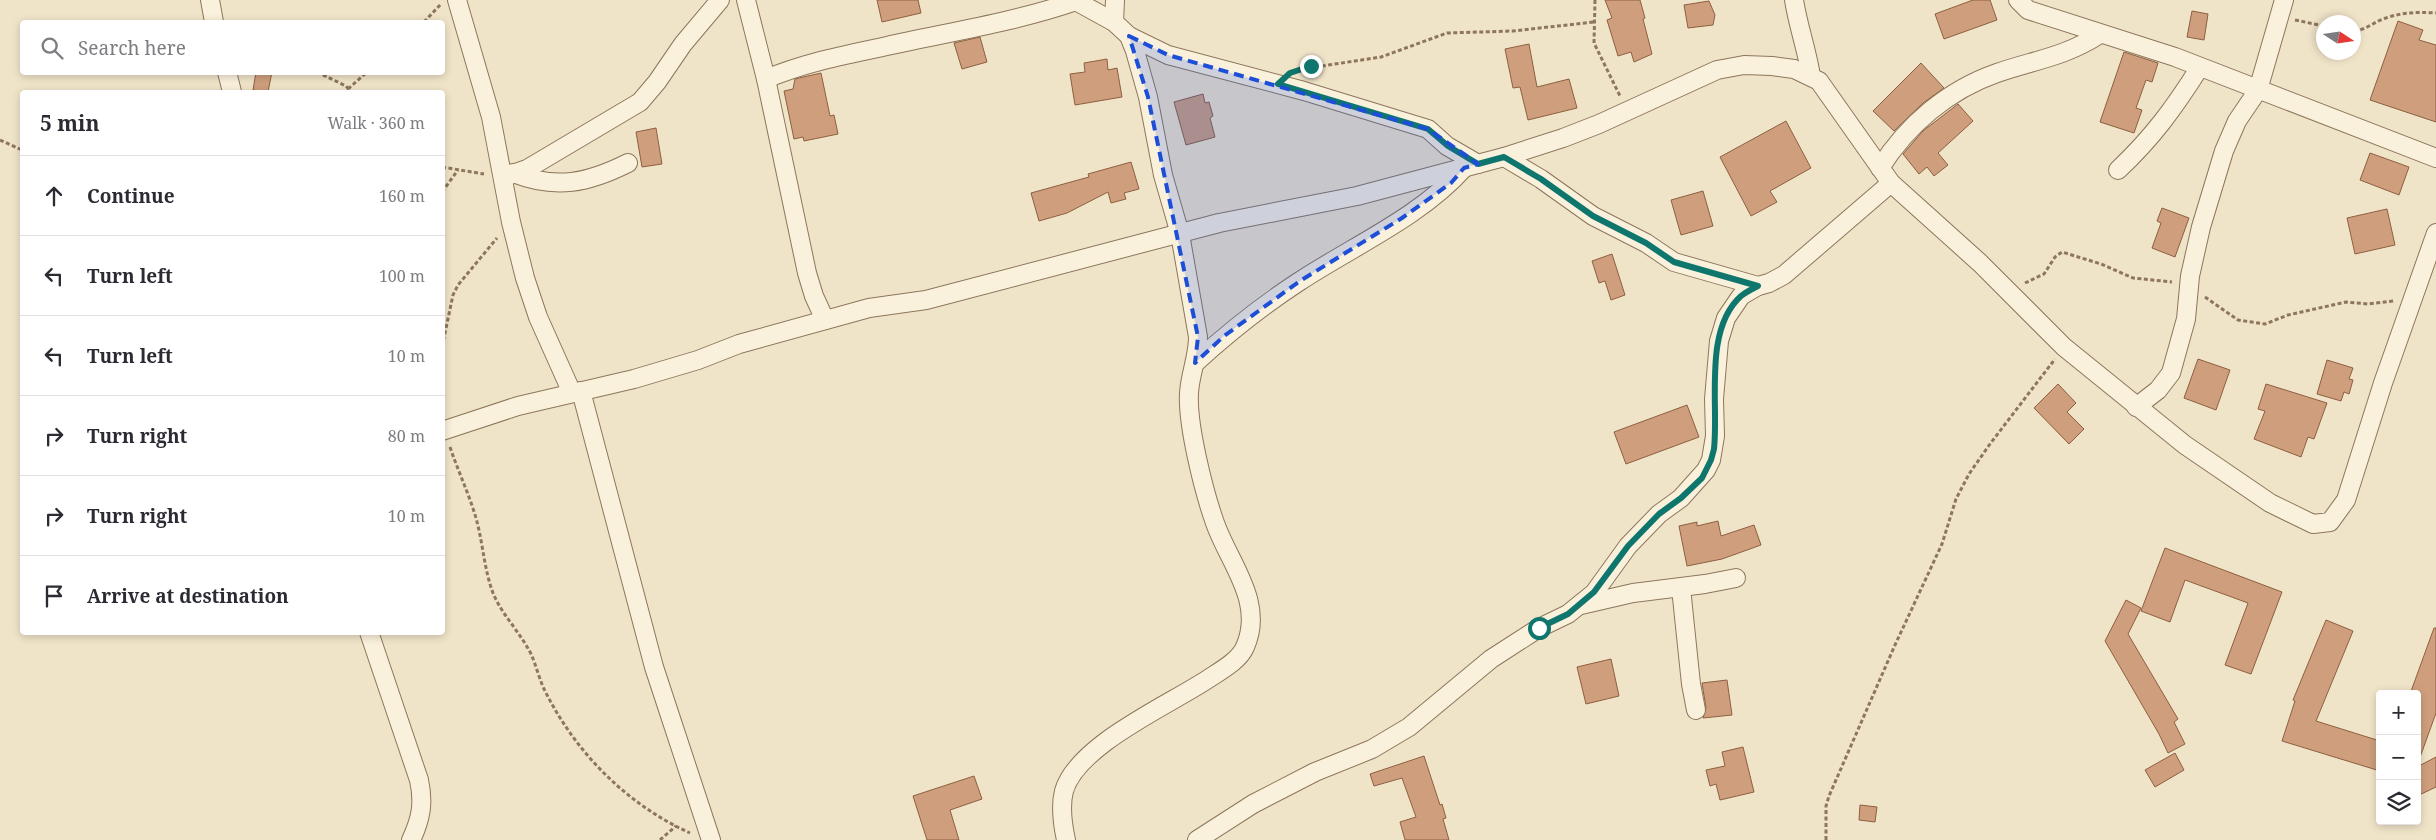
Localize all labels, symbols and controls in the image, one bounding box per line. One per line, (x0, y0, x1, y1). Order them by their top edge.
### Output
north arrow (2316, 15, 2361, 60)
search box (20, 20, 445, 75)
icon: search (38, 34, 66, 62)
text: Search here (78, 35, 186, 61)
route end (1300, 55, 1323, 78)
text: 5 min (40, 109, 99, 137)
text: Walk · 360 m (328, 112, 425, 134)
icon: ahead (40, 182, 68, 210)
text: Continue (87, 183, 175, 209)
text: 160 m (379, 185, 425, 207)
icon: left (40, 262, 68, 290)
text: Turn left (87, 263, 173, 289)
text: 100 m (379, 265, 425, 287)
icon: left (40, 342, 68, 370)
text: Turn left (87, 343, 173, 369)
text: 10 m (388, 345, 425, 367)
icon: right (40, 422, 68, 450)
text: Turn right (87, 423, 187, 449)
text: 80 m (388, 425, 425, 447)
icon: right (40, 502, 68, 530)
text: Turn right (87, 503, 187, 529)
text: 10 m (388, 505, 425, 527)
icon: arrive (40, 582, 68, 610)
text: Arrive at destination (87, 583, 289, 609)
route start (1528, 617, 1551, 640)
map controls (2376, 690, 2421, 825)
button: + (2376, 690, 2421, 735)
button: − (2376, 735, 2421, 780)
button: layers (2376, 780, 2421, 825)

